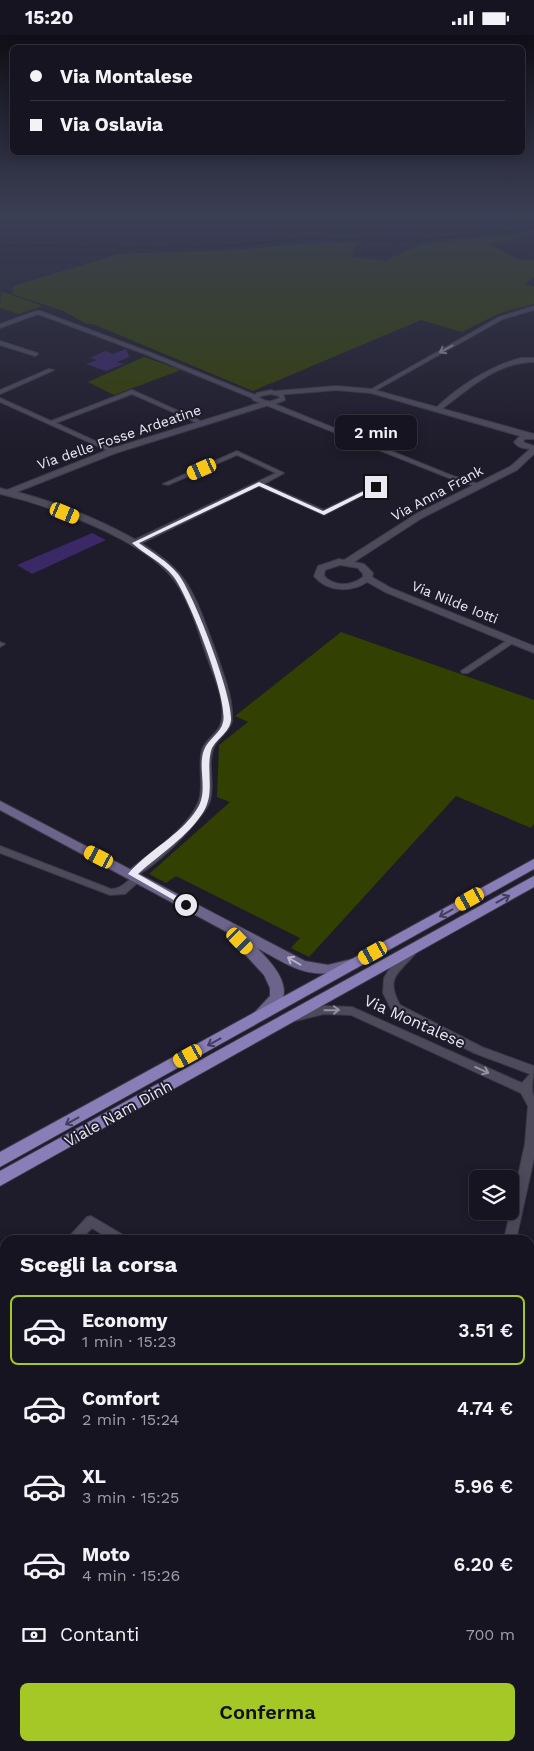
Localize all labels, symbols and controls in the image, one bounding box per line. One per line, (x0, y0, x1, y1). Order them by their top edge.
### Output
text: 15:20 (25, 6, 74, 29)
text: Via Montalese (60, 65, 193, 88)
text: Via Oslavia (60, 113, 163, 136)
one-way arrow (440, 344, 454, 354)
street label: Via delle Fosse Ardeatine (35, 401, 203, 473)
callout: 2 min (335, 415, 417, 449)
text: 2 min (354, 423, 398, 442)
car (185, 456, 218, 482)
street label: Via Anna Frank (388, 462, 486, 524)
route end (365, 476, 387, 498)
car (48, 500, 81, 526)
street label: Via Nilde Iotti (409, 577, 501, 627)
car (82, 844, 115, 870)
car (453, 885, 486, 913)
route start (175, 894, 197, 916)
one-way arrow (495, 894, 510, 904)
one-way arrow (439, 908, 453, 918)
car (224, 925, 255, 957)
car (356, 939, 389, 967)
one-way arrow (287, 956, 302, 965)
street label: Via Montalese (361, 991, 469, 1052)
one-way arrow (324, 1005, 340, 1015)
one-way arrow (207, 1038, 222, 1047)
car (171, 1042, 204, 1070)
one-way arrow (474, 1066, 489, 1075)
street label: Viale Nam Dinh (61, 1076, 175, 1151)
one-way arrow (65, 1116, 79, 1126)
map controls (469, 1170, 519, 1220)
button: layers (469, 1170, 519, 1220)
text: Scegli la corsa (20, 1252, 177, 1277)
icon: car (22, 1308, 67, 1353)
text: Economy (82, 1309, 167, 1332)
text: 3.51 € (458, 1319, 513, 1342)
text: 1 min · 15:23 (82, 1332, 176, 1351)
icon: car (22, 1386, 67, 1431)
text: Comfort (82, 1387, 160, 1410)
text: 4.74 € (457, 1397, 513, 1420)
text: 2 min · 15:24 (82, 1410, 179, 1429)
icon: car (22, 1464, 67, 1509)
text: XL (82, 1465, 106, 1488)
text: 5.96 € (454, 1475, 513, 1498)
text: 3 min · 15:25 (82, 1488, 179, 1507)
icon: car (22, 1542, 67, 1587)
text: Moto (82, 1543, 130, 1566)
text: 6.20 € (454, 1553, 513, 1576)
text: 4 min · 15:26 (82, 1566, 180, 1585)
icon: cash (20, 1621, 48, 1649)
text: Contanti (60, 1623, 139, 1646)
text: 700 m (466, 1625, 515, 1644)
button: Conferma (20, 1683, 515, 1741)

